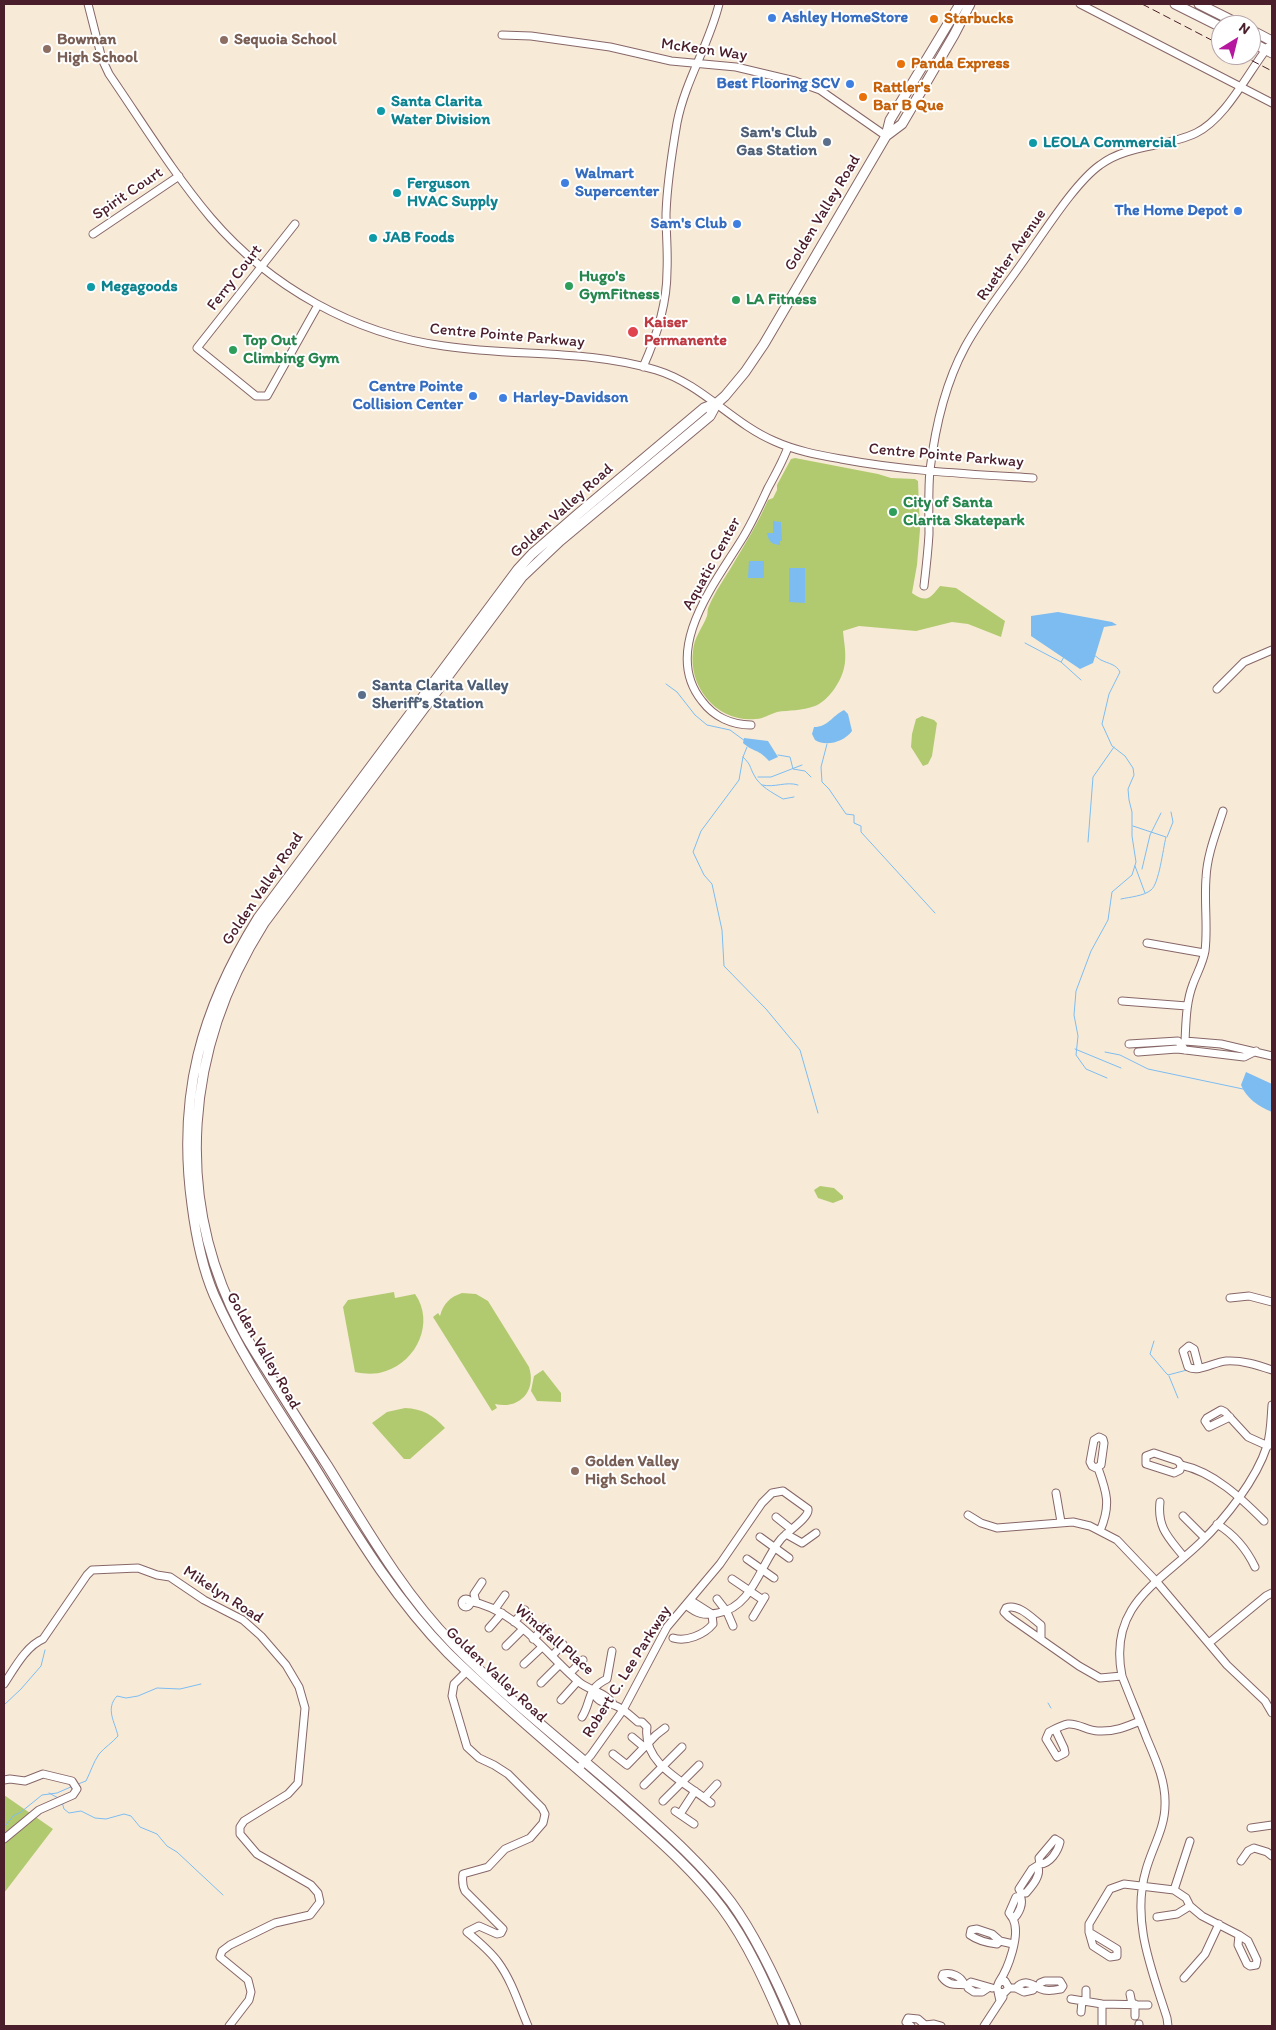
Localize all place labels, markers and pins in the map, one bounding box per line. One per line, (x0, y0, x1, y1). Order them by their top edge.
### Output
place label: Ashley HomeStore (782, 8, 908, 28)
place label: Starbucks (944, 9, 1013, 29)
marker: Ashley HomeStore (766, 12, 778, 24)
marker: Starbucks (928, 13, 940, 25)
place label: Bowman High School (57, 30, 138, 68)
place label: Sequoia School (234, 30, 337, 50)
marker: Sequoia School (218, 34, 230, 46)
marker: Bowman High School (41, 43, 53, 55)
place label: Panda Express (911, 54, 1010, 74)
marker: Panda Express (895, 58, 907, 70)
place label: Best Flooring SCV (717, 74, 840, 94)
marker: Best Flooring SCV (844, 78, 856, 90)
place label: Rattler's Bar B Que (873, 78, 944, 116)
marker: Rattler's Bar B Que (857, 91, 869, 103)
place label: Santa Clarita Water Division (391, 92, 490, 130)
marker: Santa Clarita Water Division (375, 105, 387, 117)
place label: Sam's Club Gas Station (736, 123, 817, 161)
place label: LEOLA Commercial (1043, 133, 1177, 153)
marker: Sam's Club Gas Station (821, 136, 833, 148)
marker: LEOLA Commercial (1027, 137, 1039, 149)
place label: Walmart Supercenter (575, 164, 659, 202)
place label: Ferguson HVAC Supply (407, 174, 498, 212)
marker: Walmart Supercenter (559, 177, 571, 189)
marker: Ferguson HVAC Supply (391, 187, 403, 199)
place label: The Home Depot (1114, 201, 1228, 221)
marker: The Home Depot (1232, 205, 1244, 217)
place label: Sam's Club (651, 214, 727, 234)
marker: Sam's Club (731, 218, 743, 230)
place label: JAB Foods (383, 228, 454, 248)
marker: JAB Foods (367, 232, 379, 244)
place label: Hugo's GymFitness (579, 267, 660, 305)
place label: Megagoods (101, 277, 178, 297)
marker: Hugo's GymFitness (563, 280, 575, 292)
marker: Megagoods (85, 281, 97, 293)
place label: LA Fitness (746, 290, 817, 310)
marker: LA Fitness (730, 294, 742, 306)
place label: Kaiser Permanente (644, 313, 727, 351)
marker: Kaiser Permanente (626, 325, 640, 339)
place label: Top Out Climbing Gym (243, 331, 339, 369)
marker: Top Out Climbing Gym (227, 344, 239, 356)
place label: Centre Pointe Collision Center (352, 377, 463, 415)
place label: Harley-Davidson (513, 388, 628, 408)
marker: Centre Pointe Collision Center (467, 390, 479, 402)
marker: Harley-Davidson (497, 392, 509, 404)
place label: City of Santa Clarita Skatepark (903, 493, 1025, 531)
marker: City of Santa Clarita Skatepark (887, 506, 899, 518)
place label: Santa Clarita Valley Sheriff’s Station (372, 676, 508, 714)
marker: Santa Clarita Valley Sheriff’s Station (356, 689, 368, 701)
place label: Golden Valley High School (585, 1452, 679, 1490)
marker: Golden Valley High School (569, 1465, 581, 1477)

